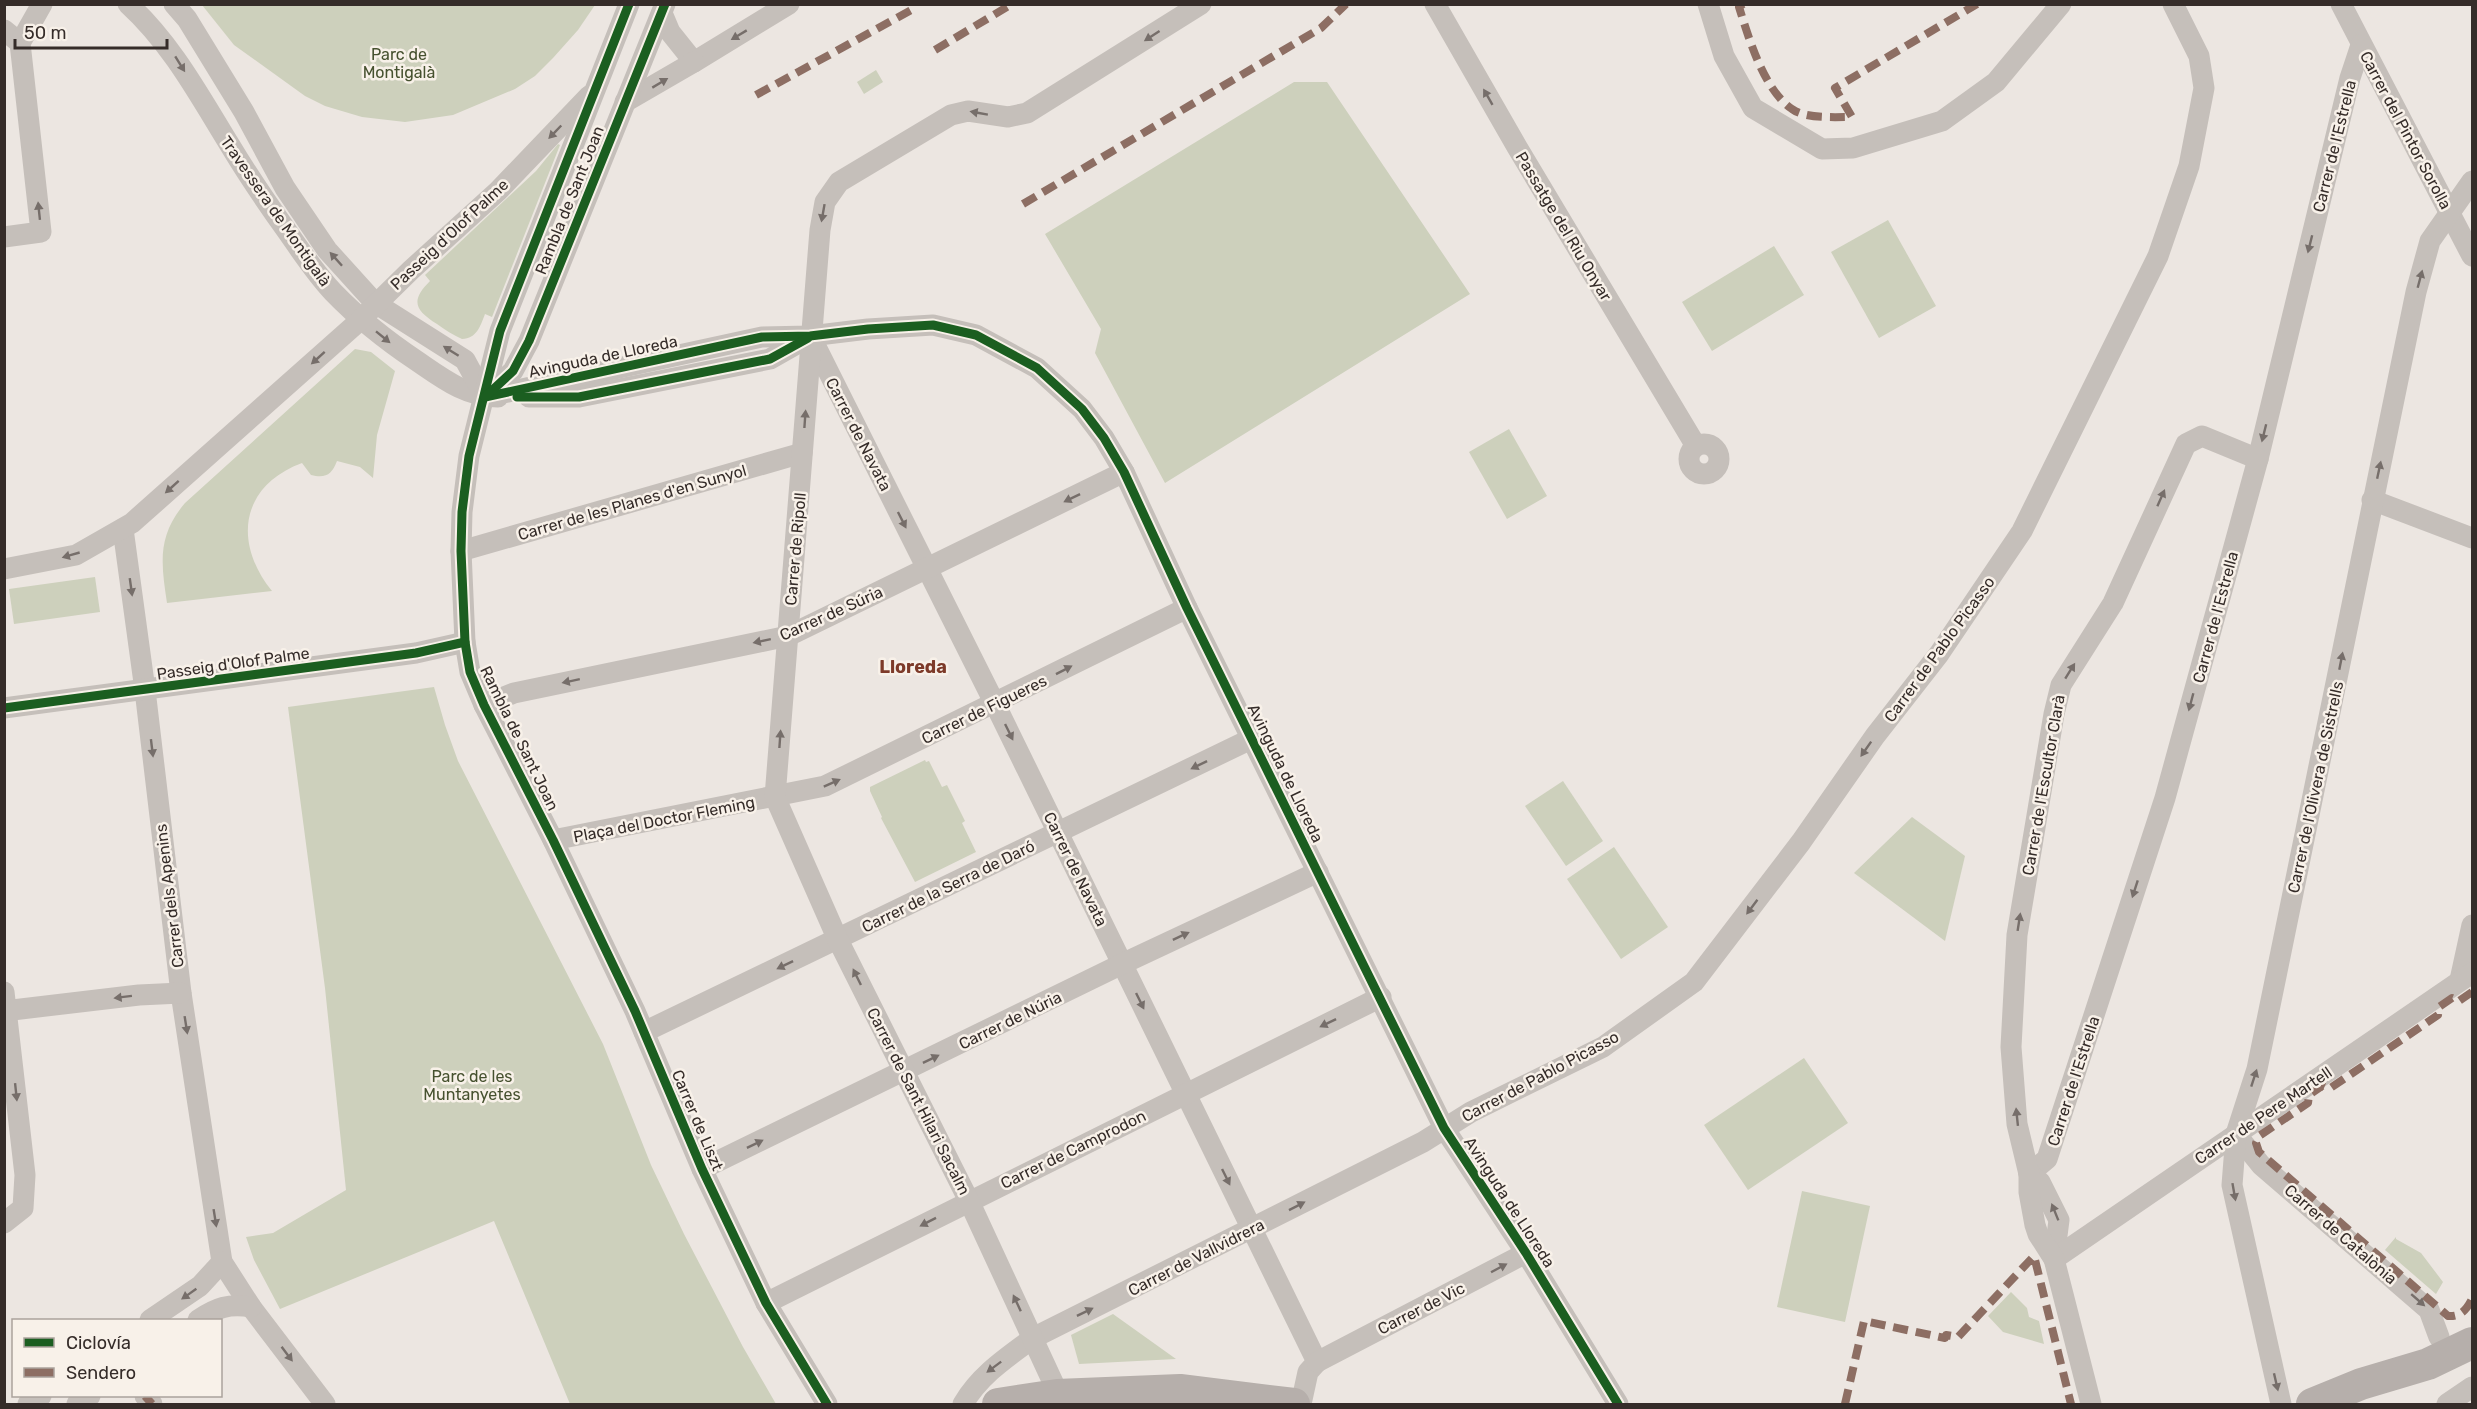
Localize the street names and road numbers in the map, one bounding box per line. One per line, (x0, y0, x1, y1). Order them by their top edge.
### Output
street label: Carrer del Pintor Sorolla (2356, 48, 2455, 212)
street label: Carrer de l'Estrella (2309, 78, 2360, 214)
street label: Rambla de Sant Joan (531, 123, 608, 277)
street label: Travessera de Montigalà (216, 132, 335, 290)
street label: Passatge del Riu Onyar (1511, 148, 1616, 304)
street label: Passeig d'Olof Palme (386, 175, 512, 294)
street label: Avinguda de Lloreda (527, 331, 679, 382)
street label: Carrer de Navata (822, 374, 895, 494)
street label: Carrer de les Planes d'en Sunyol (516, 461, 749, 544)
street label: Carrer de Ripoll (781, 492, 810, 606)
street label: Carrer de l'Estrella (2189, 549, 2242, 685)
street label: Carrer de Pablo Picasso (1880, 573, 1999, 726)
street label: Carrer de Súria (777, 582, 886, 645)
street label: Passeig d'Olof Palme (155, 643, 311, 684)
street label: Rambla de Sant Joan (476, 663, 563, 814)
street label: Carrer de Figueres (919, 671, 1050, 748)
street label: Carrer de l'Olivera de Sistrells (2284, 679, 2347, 895)
street label: Carrer de l'Escultor Clarà (2018, 693, 2069, 877)
street label: Avinguda de Lloreda (1244, 701, 1327, 846)
street label: Plaça del Doctor Fleming (572, 793, 756, 846)
street label: Carrer de Navata (1040, 809, 1111, 929)
street label: Carrer dels Apenins (151, 823, 188, 969)
street label: Carrer de la Serra de Daró (859, 836, 1038, 937)
street label: Carrer de Núria (956, 987, 1065, 1054)
street label: Carrer de Sant Hilari Sacalm (863, 1004, 974, 1198)
street label: Carrer de l'Estrella (2044, 1014, 2103, 1149)
street label: Carrer de Pablo Picasso (1458, 1027, 1622, 1126)
street label: Carrer de Pere Martell (2191, 1063, 2335, 1168)
street label: Carrer de Liszt (668, 1067, 727, 1174)
street label: Carrer de Camprodon (997, 1106, 1149, 1193)
street label: Avinguda de Lloreda (1460, 1133, 1559, 1271)
street label: Carrer de Catalònia (2281, 1180, 2401, 1288)
street label: Carrer de Vallvidrera (1125, 1215, 1267, 1300)
street label: Carrer de Vic (1375, 1278, 1468, 1339)

